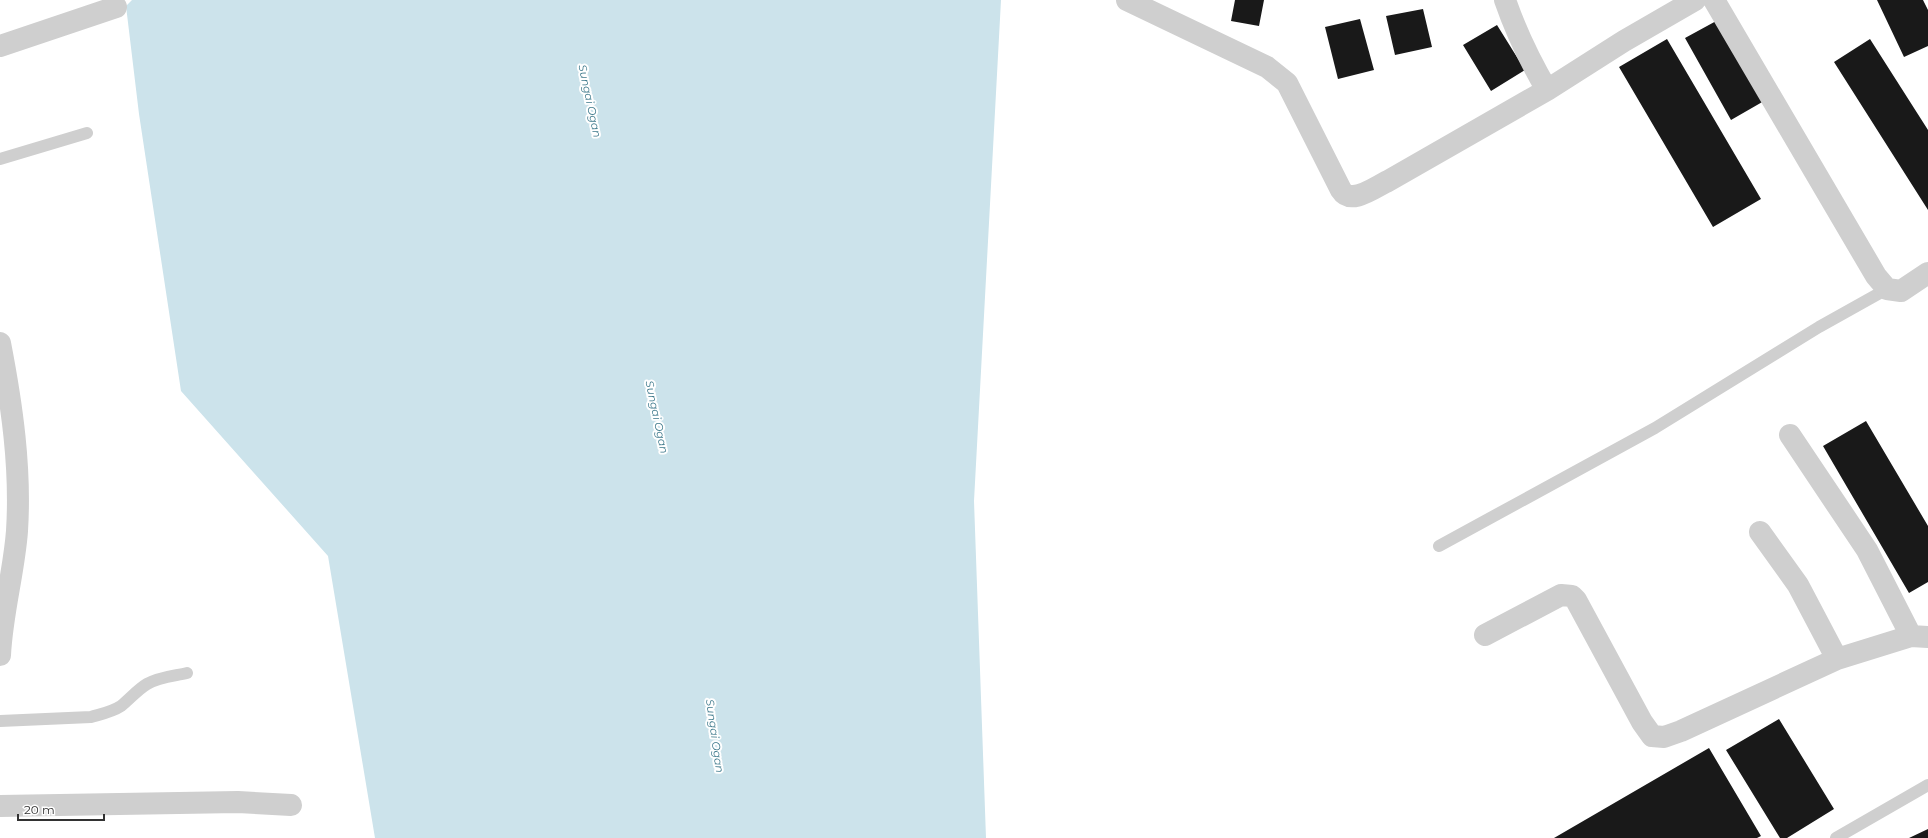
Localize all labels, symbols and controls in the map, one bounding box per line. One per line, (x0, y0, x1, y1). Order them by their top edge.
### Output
water label: Sungai Ogan (575, 63, 605, 139)
water label: Sungai Ogan (642, 379, 672, 455)
water label: Sungai Ogan (703, 698, 727, 774)
scale bar (18, 796, 104, 822)
text: 20 m (24, 802, 55, 817)

